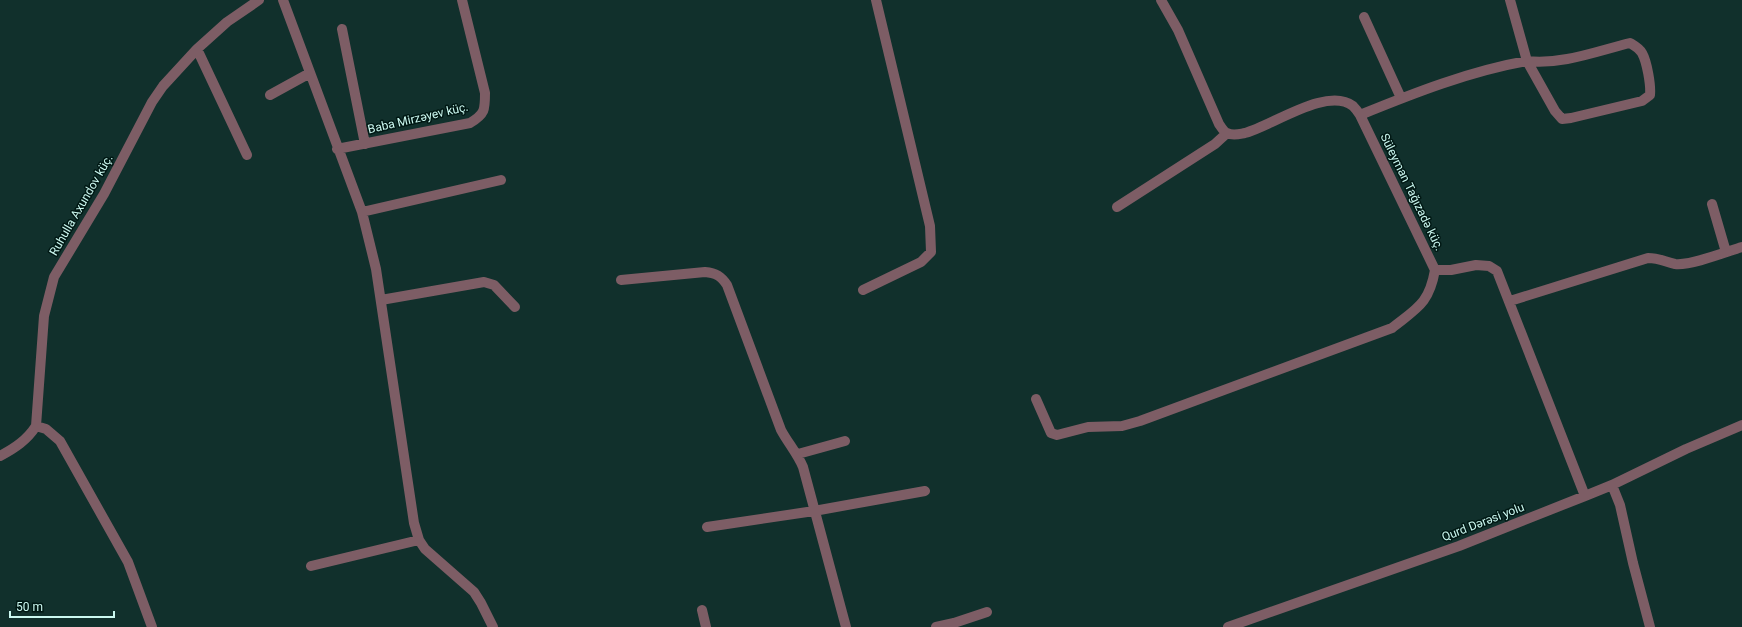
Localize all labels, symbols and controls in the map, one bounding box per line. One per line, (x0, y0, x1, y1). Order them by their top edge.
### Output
street label: Baba Mirzəyev küç. (366, 100, 470, 136)
street label: Süleyman Tağızadə küç. (1378, 131, 1446, 253)
street label: Ruhulla Axundov küç. (46, 152, 116, 258)
street label: Qurd Dərəsi yolu (1440, 500, 1526, 544)
scale bar (10, 593, 114, 619)
text: 50 m (16, 600, 43, 614)

